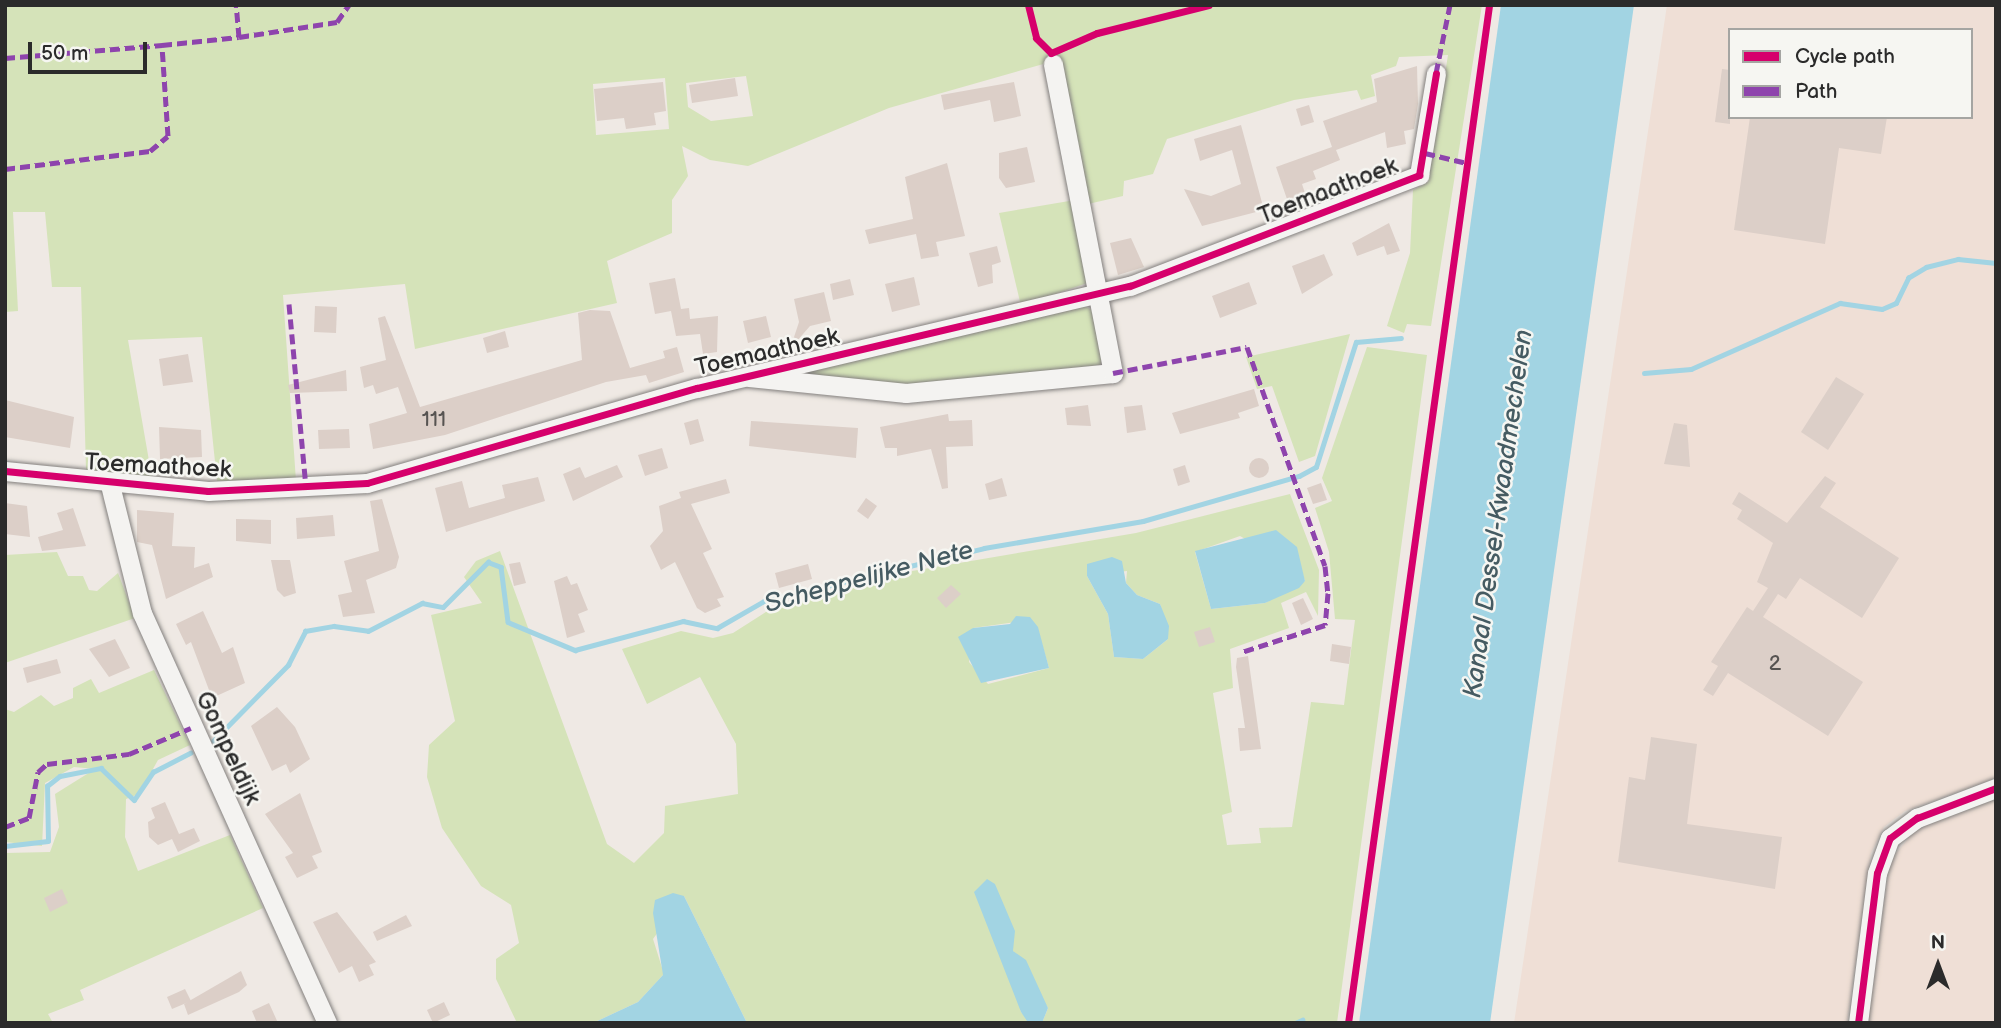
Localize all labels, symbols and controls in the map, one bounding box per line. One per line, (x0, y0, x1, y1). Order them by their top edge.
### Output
scale bar (32, 28, 150, 72)
legend (1728, 28, 1973, 119)
text: 50 m (41, 41, 88, 66)
text: Cycle path (1795, 44, 1895, 69)
text: Path (1795, 79, 1837, 104)
street label: Toemaathoek (1254, 151, 1402, 231)
street label: Toemaathoek (692, 321, 842, 383)
water label: Kanaal Dessel-Kwaadmechelen (1458, 328, 1540, 700)
house number: 111 (422, 407, 446, 433)
street label: Toemaathoek (84, 448, 232, 484)
water label: Scheppelijke Nete (761, 535, 977, 621)
house number: 2 (1769, 651, 1781, 677)
street label: Gompeldijk (189, 687, 267, 809)
north arrow (1903, 930, 1973, 1000)
text: N (1931, 932, 1945, 955)

